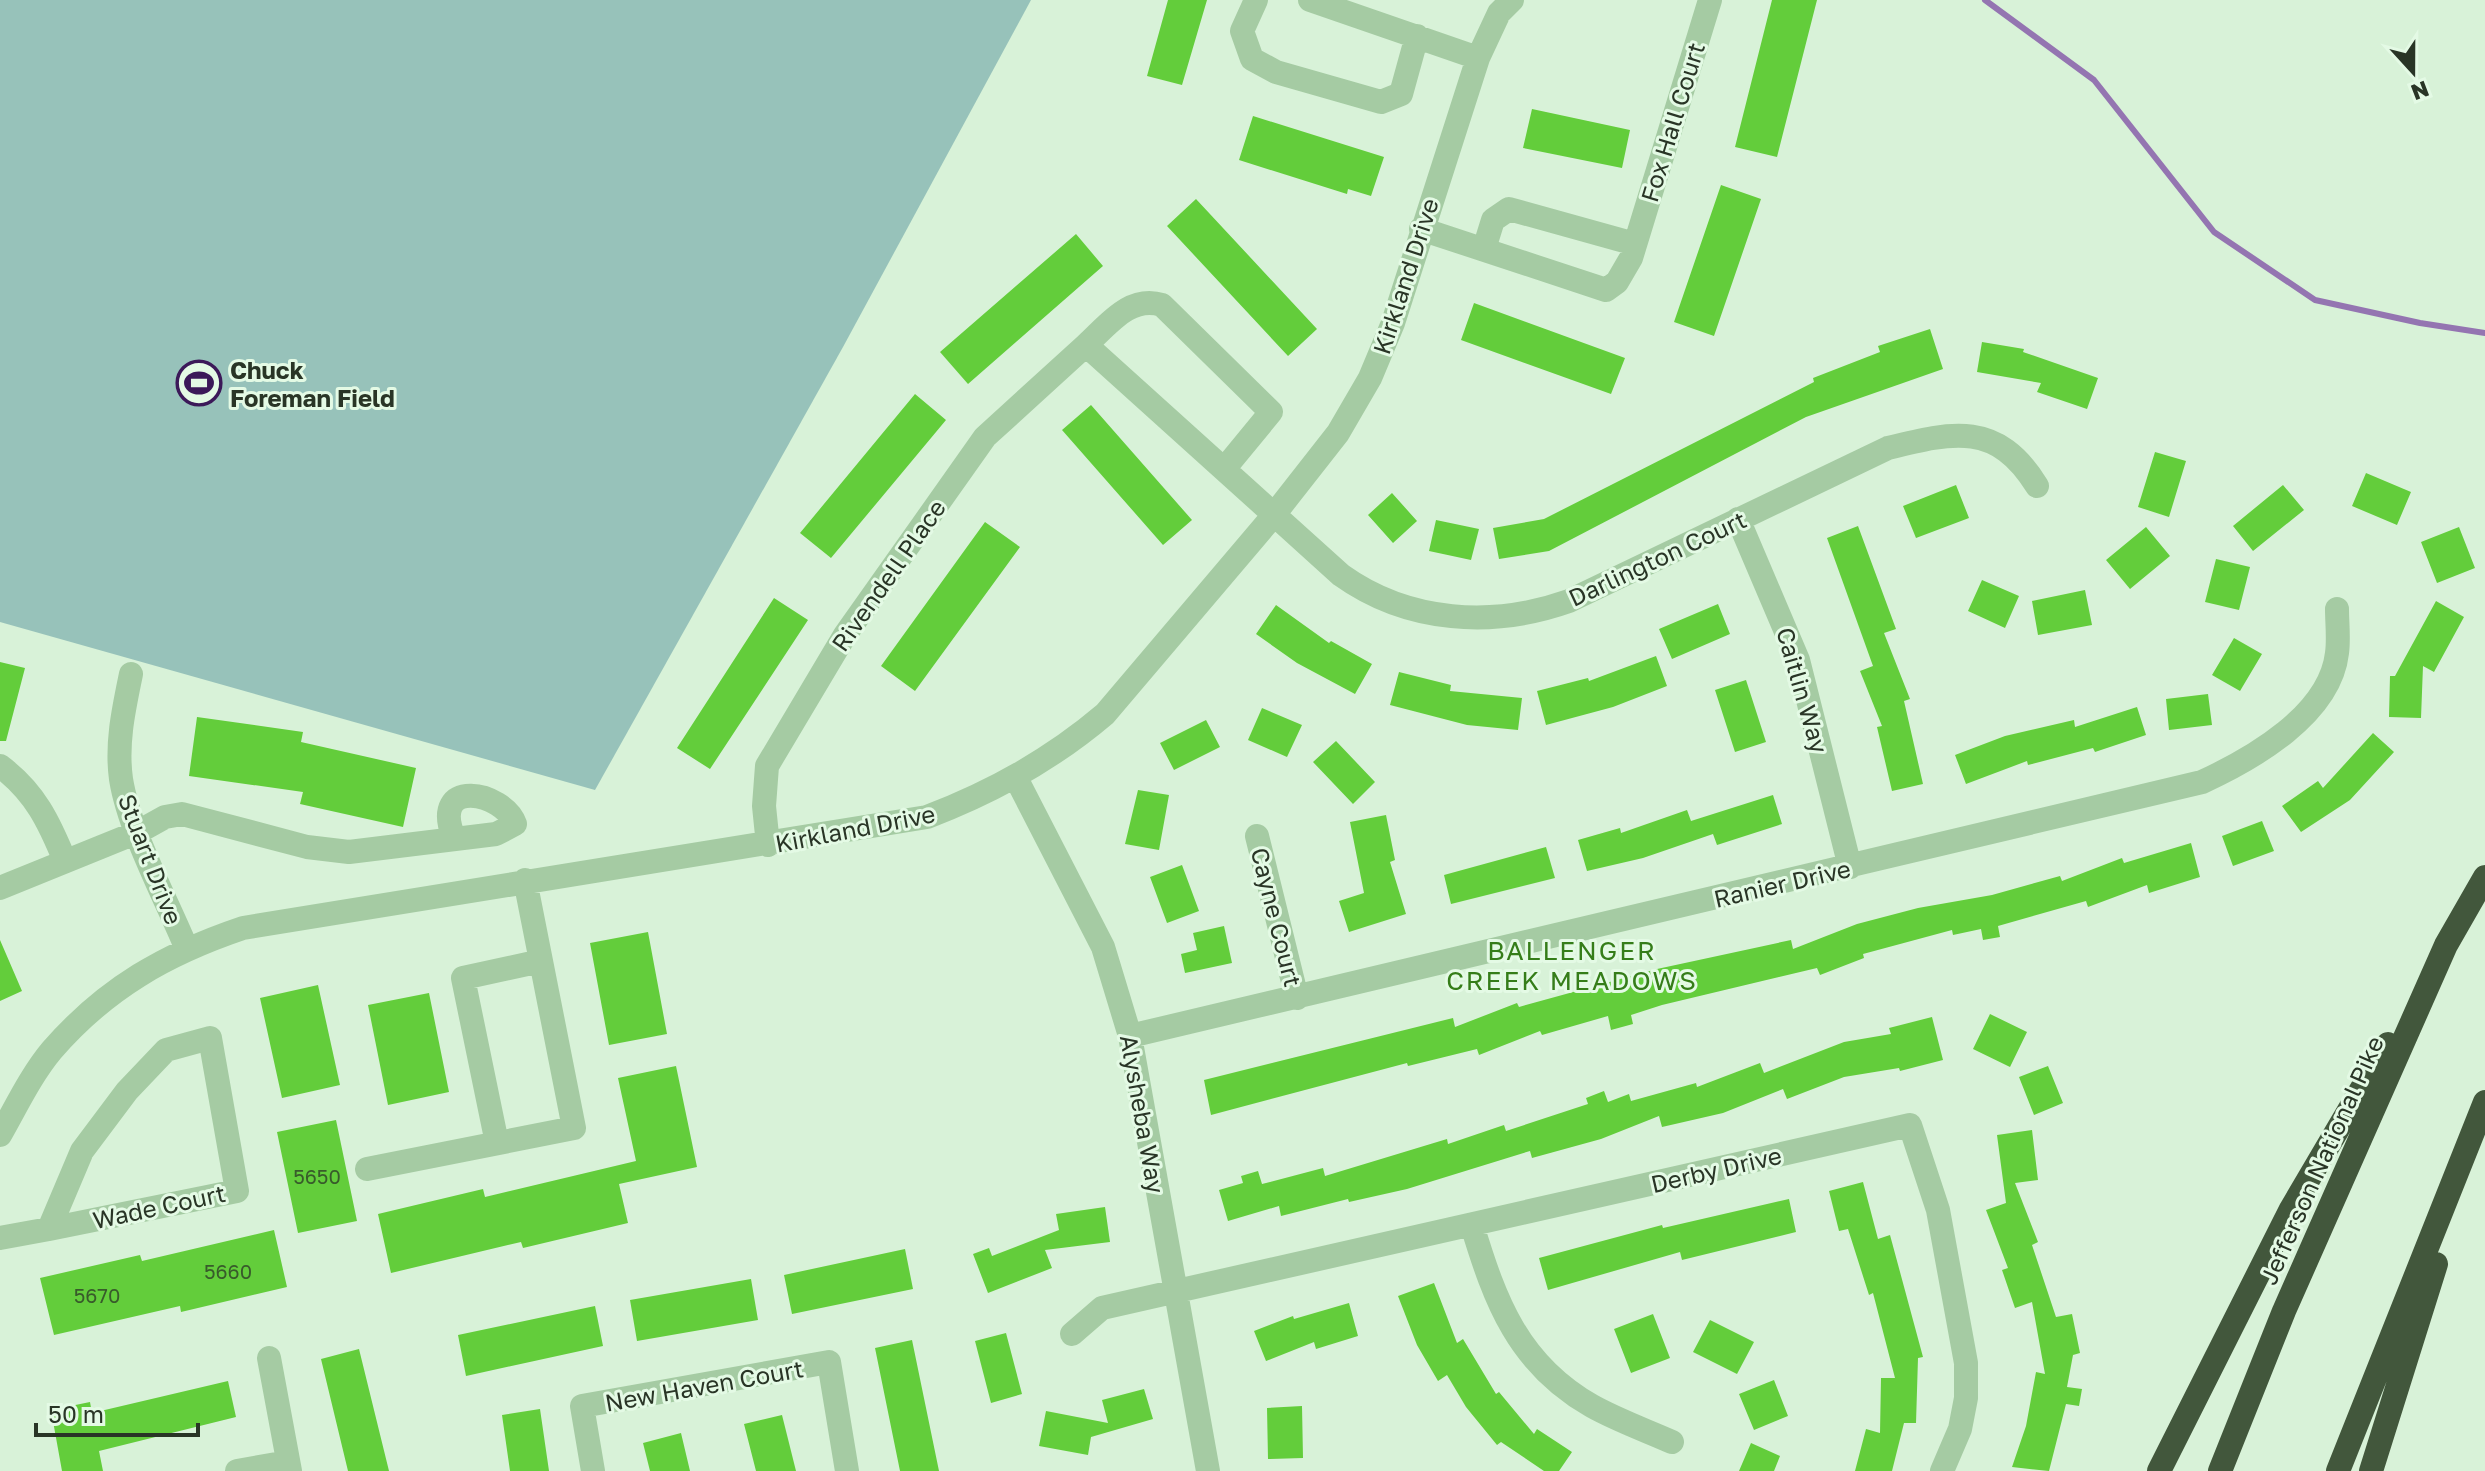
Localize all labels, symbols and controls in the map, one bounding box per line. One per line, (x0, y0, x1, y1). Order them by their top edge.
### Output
north arrow (2373, 32, 2453, 112)
street label: Fox Hall Court (1634, 39, 1710, 205)
text: N (2408, 76, 2433, 107)
street label: Kirkland Drive (1366, 194, 1444, 358)
place label: Chuck Foreman Field (230, 355, 395, 412)
sports icon: Chuck Foreman Field (175, 359, 223, 407)
street label: Rivendell Place (825, 494, 951, 656)
street label: Darlington Court (1564, 504, 1750, 612)
street label: Caitlin Way (1771, 624, 1835, 756)
street label: Stuart Drive (113, 790, 189, 928)
street label: Kirkland Drive (773, 798, 937, 858)
street label: Cayne Court (1246, 845, 1308, 989)
street label: Ranier Drive (1711, 853, 1853, 913)
district label: BALLENGER CREEK MEADOWS (1446, 935, 1698, 996)
street label: Jefferson National Pike (2253, 1031, 2389, 1289)
street label: Alysheba Way (1115, 1032, 1171, 1196)
street label: Derby Drive (1648, 1140, 1784, 1198)
house number: 5650 (293, 1164, 341, 1188)
street label: Wade Court (90, 1178, 228, 1234)
house number: 5660 (204, 1259, 252, 1283)
house number: 5670 (74, 1283, 120, 1307)
street label: New Haven Court (603, 1353, 805, 1417)
scale bar (36, 1387, 198, 1437)
text: 50 m (48, 1399, 104, 1428)

